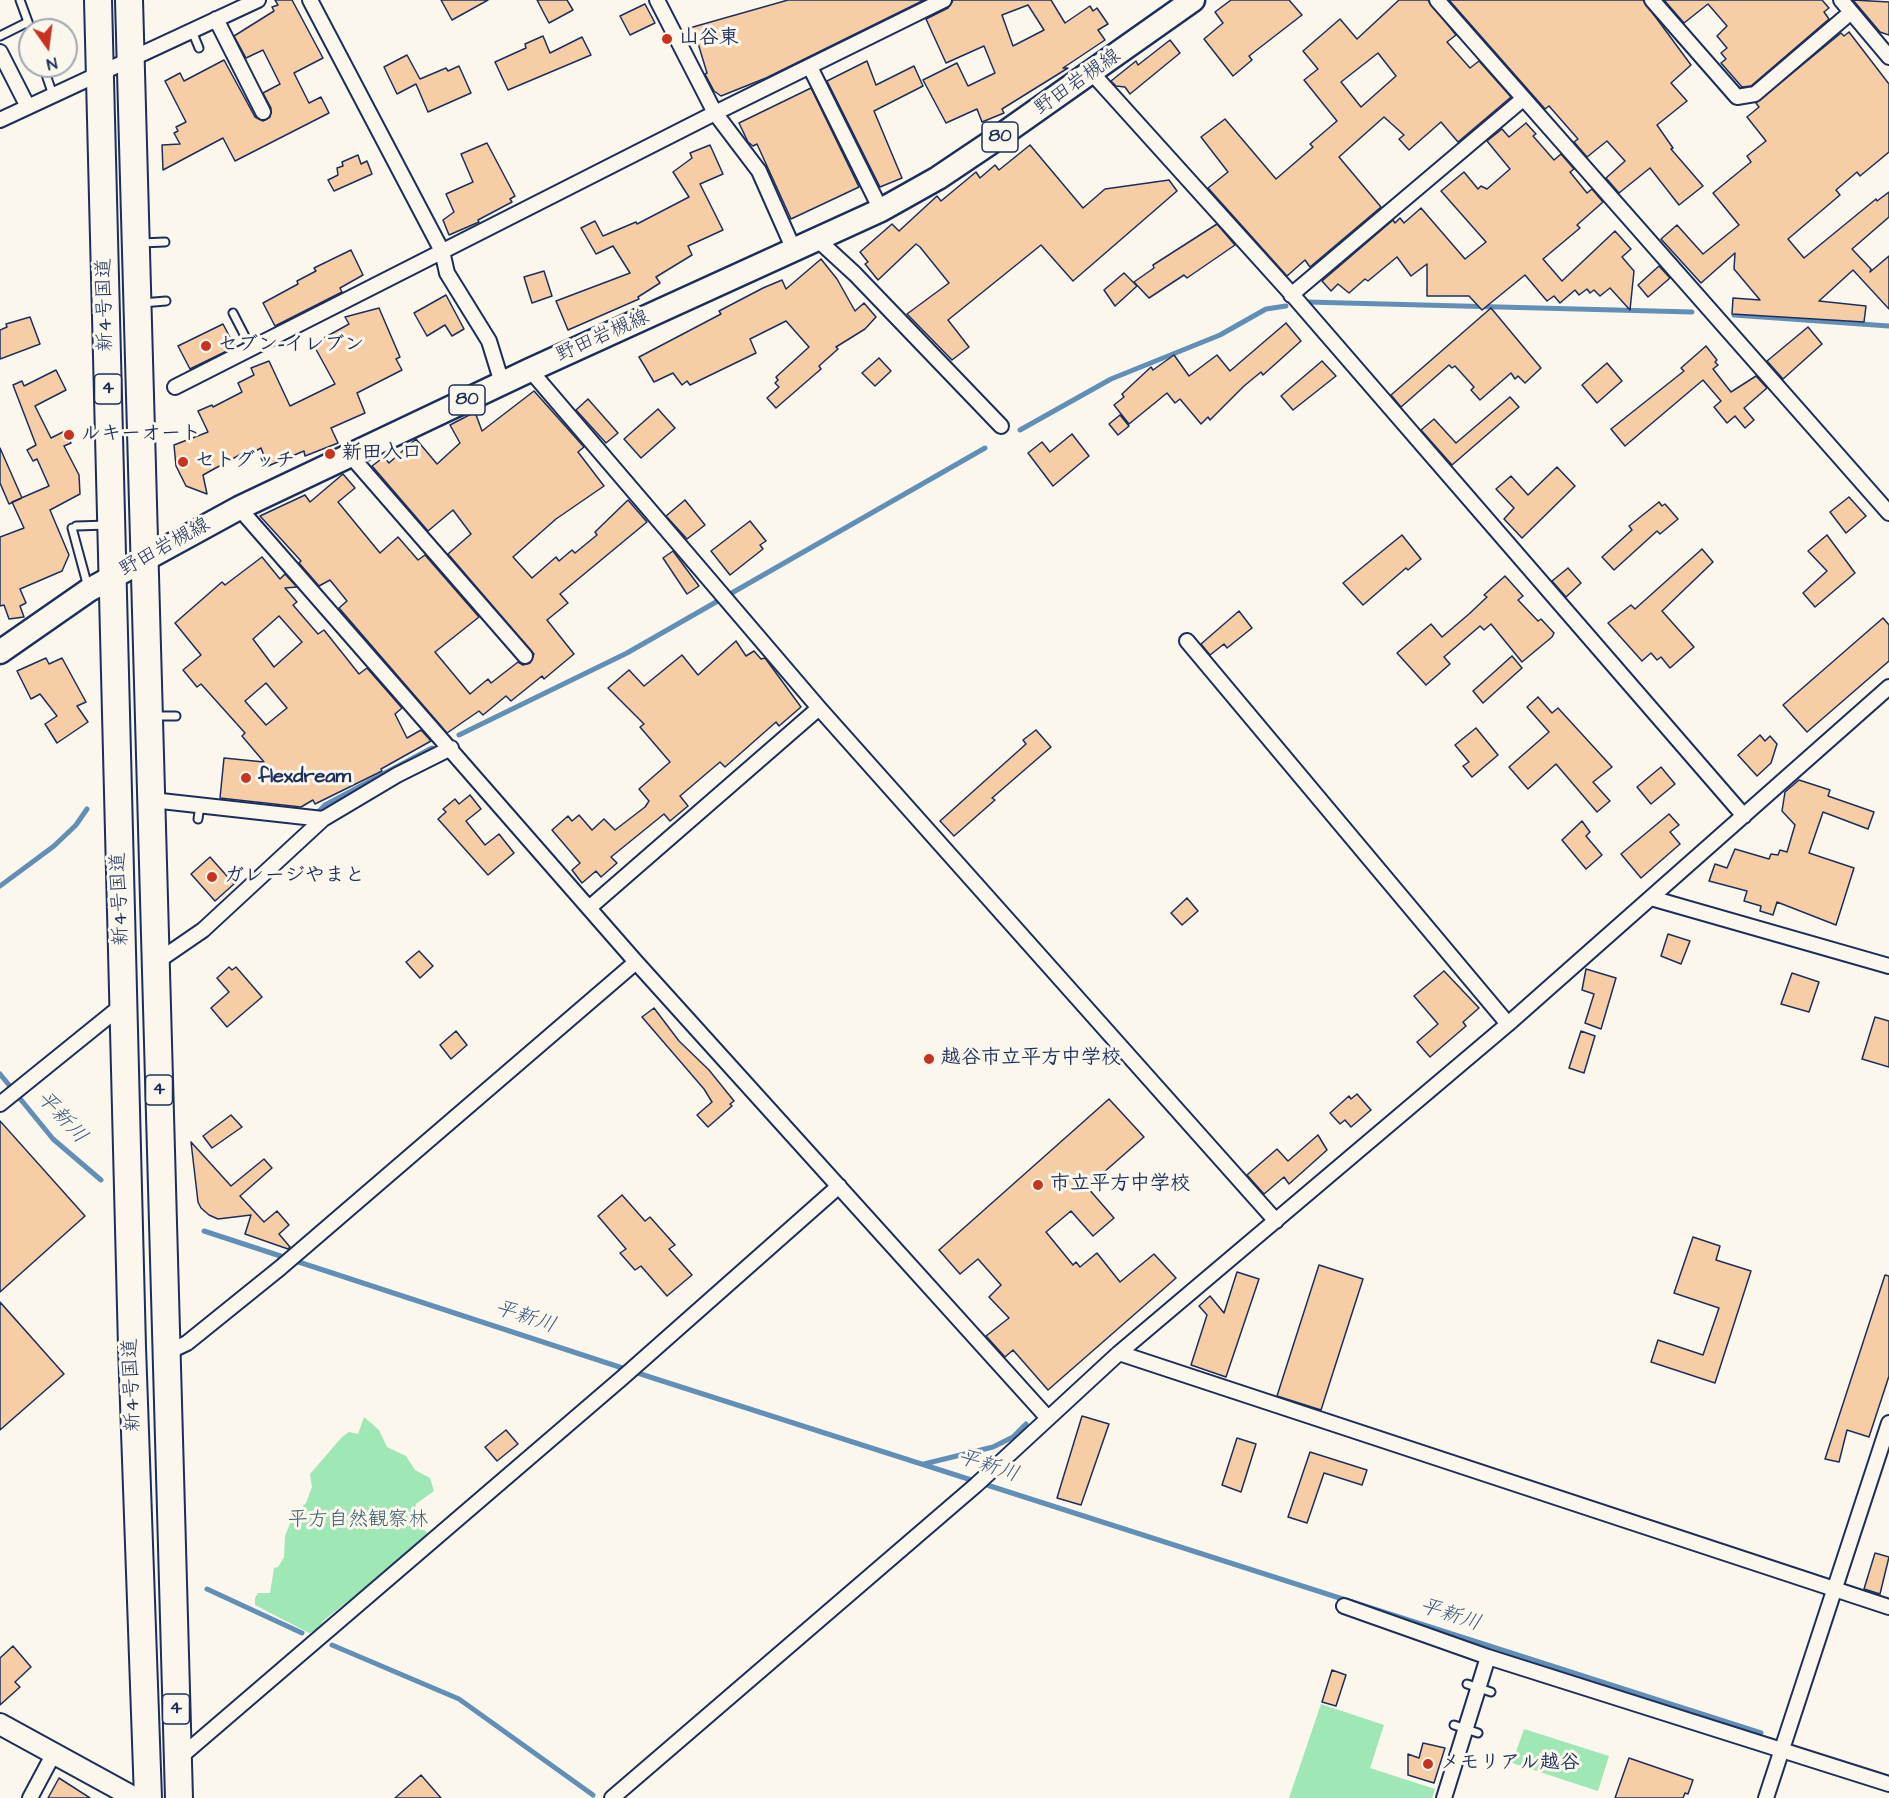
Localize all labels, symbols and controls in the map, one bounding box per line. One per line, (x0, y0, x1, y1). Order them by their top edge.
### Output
north arrow (18, 18, 78, 78)
place label: 山谷東 (679, 27, 739, 51)
marker: 山谷東 (660, 32, 674, 46)
street label: 野田岩槻線 (1030, 44, 1126, 122)
text: N (44, 52, 59, 75)
road number: 80 (982, 122, 1018, 152)
street label: 新4号国道 (93, 258, 119, 352)
street label: 野田岩槻線 (552, 306, 654, 368)
place label: セブン-イレブン (218, 334, 364, 358)
marker: セブン-イレブン (199, 339, 213, 353)
road number: 4 (94, 374, 122, 404)
road number: 80 (449, 385, 485, 415)
place label: ルキーオート (81, 423, 201, 447)
marker: ルキーオート (62, 428, 76, 442)
place label: 新田入口 (342, 442, 422, 466)
marker: 新田入口 (323, 447, 337, 461)
place label: セトグッチ (195, 450, 295, 474)
marker: セトグッチ (176, 455, 190, 469)
street label: 野田岩槻線 (115, 513, 215, 583)
place label: flexdream (258, 766, 351, 790)
marker: flexdream (239, 771, 253, 785)
street label: 新4号国道 (107, 852, 135, 946)
place label: ガレージやまと (224, 865, 365, 889)
marker: ガレージやまと (205, 870, 219, 884)
place label: 越谷市立平方中学校 (941, 1047, 1121, 1071)
marker: 越谷市立平方中学校 (922, 1052, 936, 1066)
road number: 4 (146, 1075, 172, 1105)
water label: 平新川 (30, 1086, 92, 1150)
place label: 市立平方中学校 (1050, 1173, 1190, 1197)
marker: 市立平方中学校 (1031, 1178, 1045, 1192)
water label: 平新川 (491, 1296, 559, 1340)
street label: 新4号国道 (119, 1338, 147, 1432)
water label: 平新川 (954, 1445, 1022, 1489)
park label: 平方自然観察林 (288, 1509, 428, 1533)
water label: 平新川 (1416, 1594, 1484, 1638)
road number: 4 (162, 1694, 190, 1724)
place label: メモリアル越谷 (1440, 1752, 1580, 1776)
marker: メモリアル越谷 (1421, 1757, 1435, 1771)

